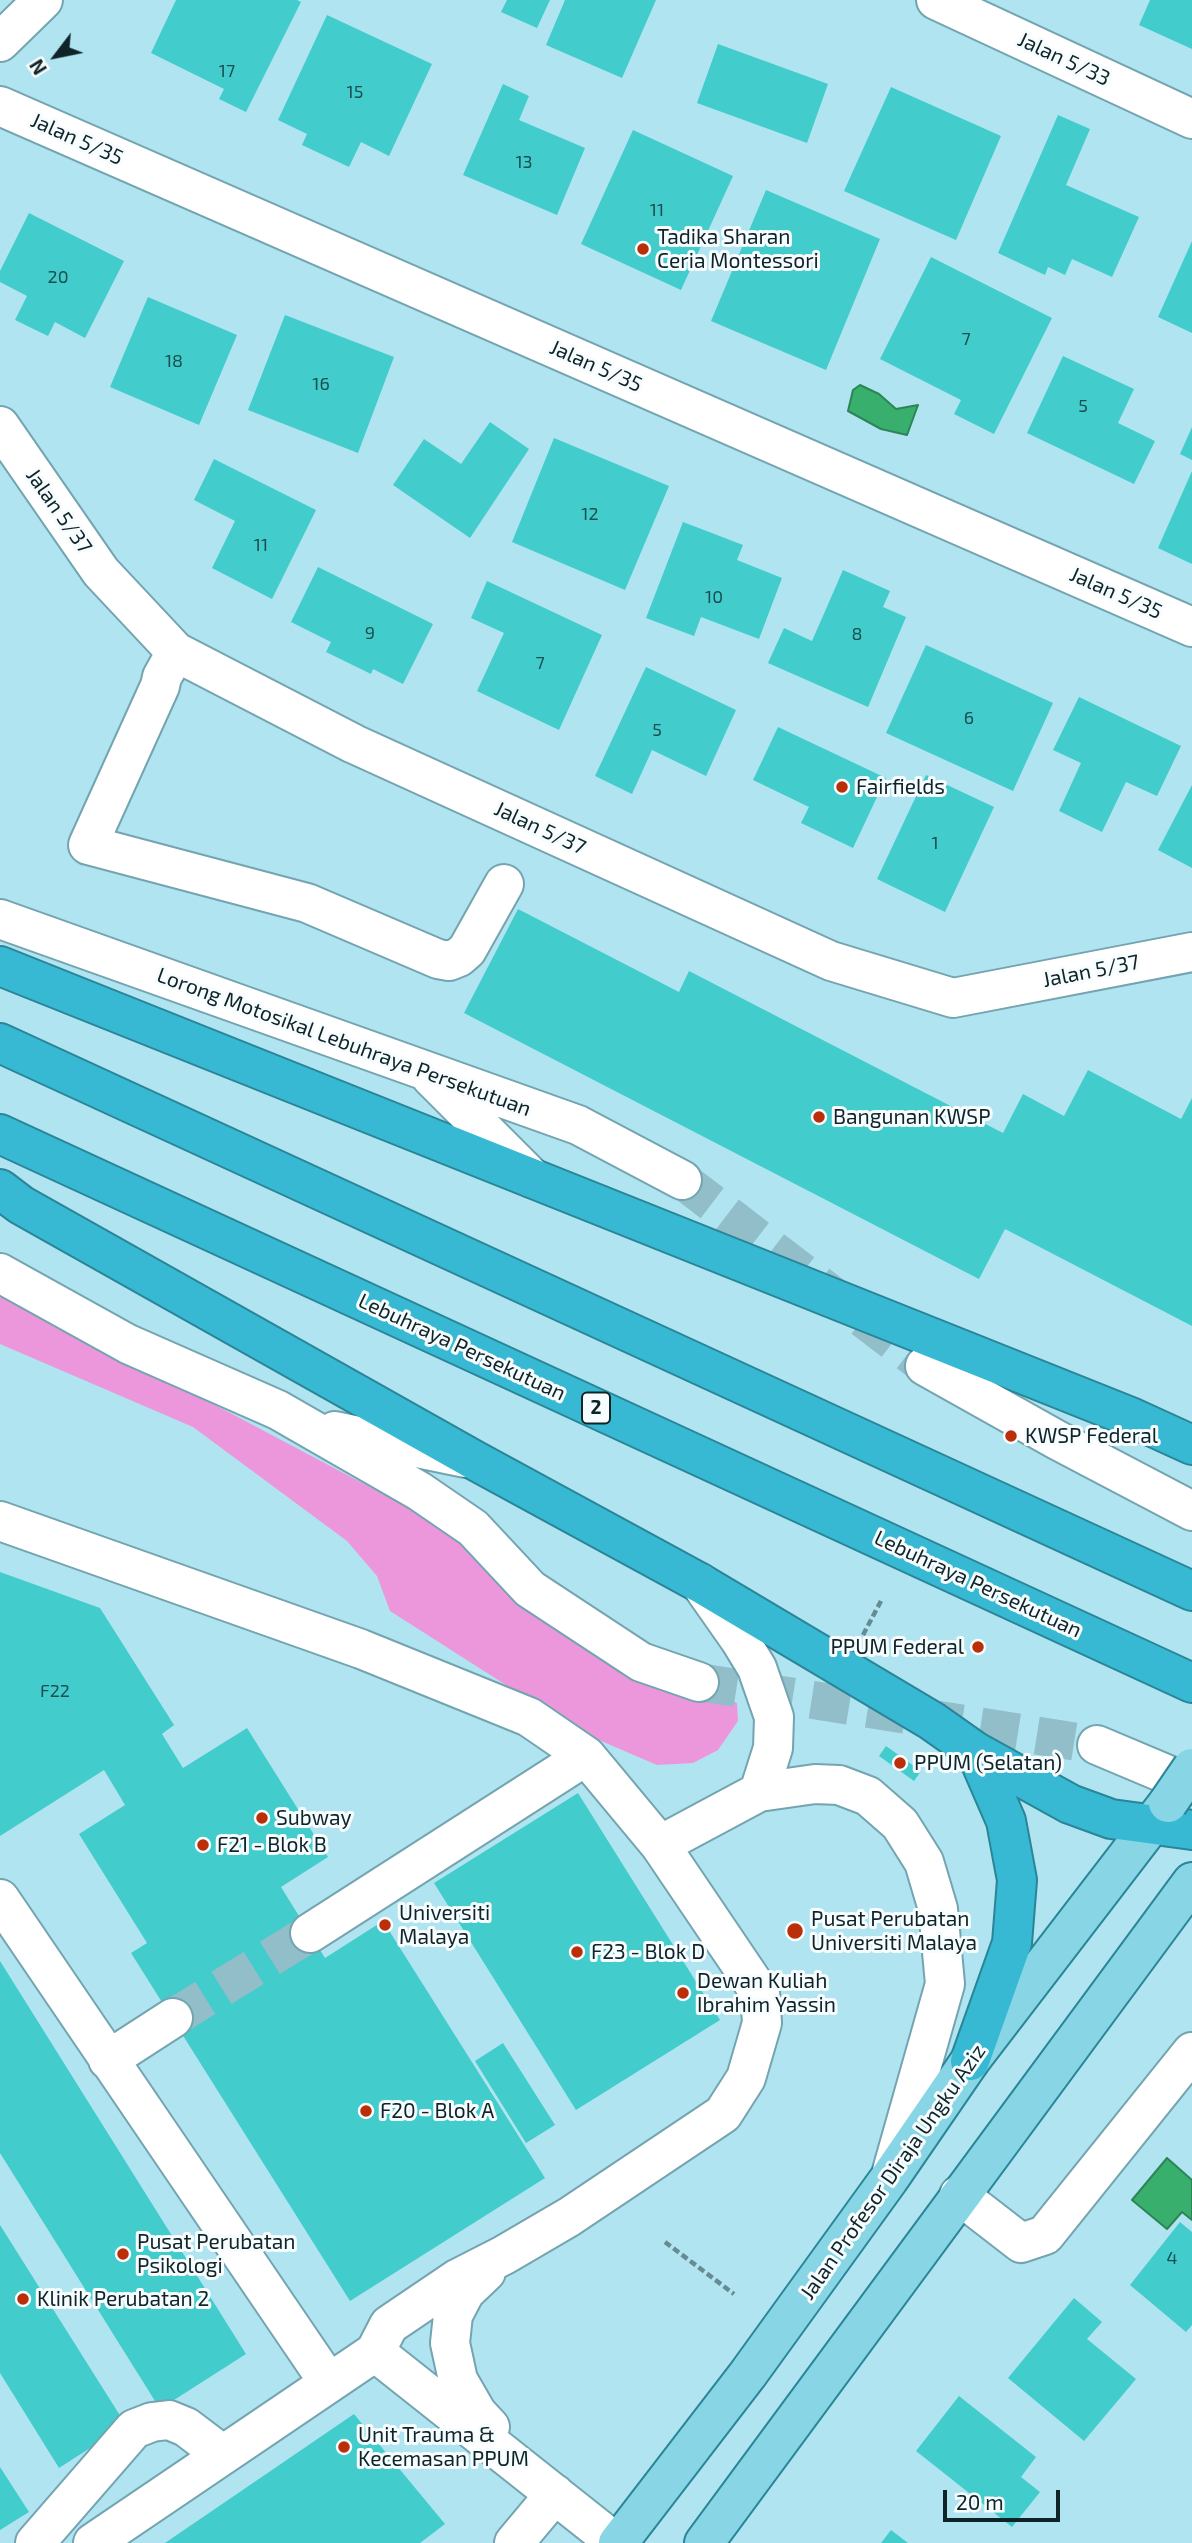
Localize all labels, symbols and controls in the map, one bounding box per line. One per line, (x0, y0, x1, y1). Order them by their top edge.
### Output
north arrow (21, 21, 91, 91)
street label: Jalan 5/33 (1014, 27, 1114, 91)
text: N (24, 55, 51, 79)
house number: 17 (219, 60, 235, 82)
house number: 15 (347, 81, 363, 103)
street label: Jalan 5/35 (27, 107, 127, 171)
house number: 13 (515, 151, 533, 173)
house number: 11 (650, 199, 664, 221)
place label: Tadika Sharan Ceria Montessori (657, 224, 819, 274)
marker: Tadika Sharan Ceria Montessori (635, 241, 651, 257)
house number: 20 (48, 266, 68, 288)
house number: 7 (961, 328, 971, 350)
street label: Jalan 5/35 (546, 334, 646, 398)
house number: 18 (165, 350, 183, 372)
house number: 16 (312, 373, 330, 395)
house number: 5 (1078, 395, 1088, 417)
street label: Jalan 5/37 (21, 464, 97, 558)
house number: 12 (581, 503, 599, 525)
house number: 11 (254, 534, 268, 556)
street label: Jalan 5/35 (1066, 561, 1166, 625)
house number: 10 (705, 586, 723, 608)
house number: 9 (365, 622, 375, 644)
house number: 8 (852, 623, 862, 645)
house number: 7 (535, 652, 545, 674)
house number: 6 (964, 707, 974, 729)
house number: 5 (652, 719, 662, 741)
place label: Fairfields (856, 774, 945, 800)
marker: Fairfields (834, 779, 850, 795)
street label: Jalan 5/37 (490, 796, 590, 860)
house number: 1 (931, 832, 939, 854)
street label: Jalan 5/37 (1041, 949, 1141, 993)
street label: Lorong Motosikal Lebuhraya Persekutuan (154, 962, 534, 1122)
place label: Bangunan KWSP (833, 1104, 991, 1130)
marker: Bangunan KWSP (811, 1109, 827, 1125)
street label: Lebuhraya Persekutuan (354, 1288, 570, 1406)
road number: 2 (582, 1392, 610, 1424)
place label: KWSP Federal (1025, 1423, 1158, 1449)
marker: KWSP Federal (1003, 1428, 1019, 1444)
street label: Lebuhraya Persekutuan (870, 1525, 1086, 1643)
place label: PPUM Federal (830, 1634, 964, 1660)
marker: PPUM Federal (970, 1639, 986, 1655)
house number: F22 (40, 1680, 70, 1702)
place label: PPUM (Selatan) (914, 1750, 1062, 1776)
marker: PPUM (Selatan) (892, 1755, 908, 1771)
place label: Subway (276, 1805, 352, 1831)
marker: Subway (254, 1810, 270, 1826)
place label: F21 - Blok B (217, 1832, 327, 1858)
marker: F21 - Blok B (195, 1837, 211, 1853)
place label: Universiti Malaya (399, 1900, 490, 1950)
place label: Pusat Perubatan Universiti Malaya (811, 1906, 977, 1956)
marker: Universiti Malaya (377, 1917, 393, 1933)
marker: Pusat Perubatan Universiti Malaya (785, 1921, 805, 1941)
place label: F23 - Blok D (591, 1939, 705, 1965)
marker: F23 - Blok D (569, 1944, 585, 1960)
place label: Dewan Kuliah Ibrahim Yassin (697, 1968, 836, 2018)
marker: Dewan Kuliah Ibrahim Yassin (675, 1985, 691, 2001)
street label: Jalan Profesor Diraja Ungku Aziz (795, 2039, 991, 2305)
place label: F20 - Blok A (380, 2098, 494, 2124)
marker: F20 - Blok A (358, 2103, 374, 2119)
place label: Pusat Perubatan Psikologi (137, 2229, 295, 2279)
marker: Pusat Perubatan Psikologi (115, 2246, 131, 2262)
house number: 4 (1166, 2247, 1178, 2269)
place label: Klinik Perubatan 2 (37, 2286, 209, 2312)
marker: Klinik Perubatan 2 (15, 2291, 31, 2307)
place label: Unit Trauma & Kecemasan PPUM (358, 2422, 529, 2472)
marker: Unit Trauma & Kecemasan PPUM (336, 2439, 352, 2455)
scale bar (947, 2476, 1064, 2520)
text: 20 m (956, 2489, 1004, 2514)

